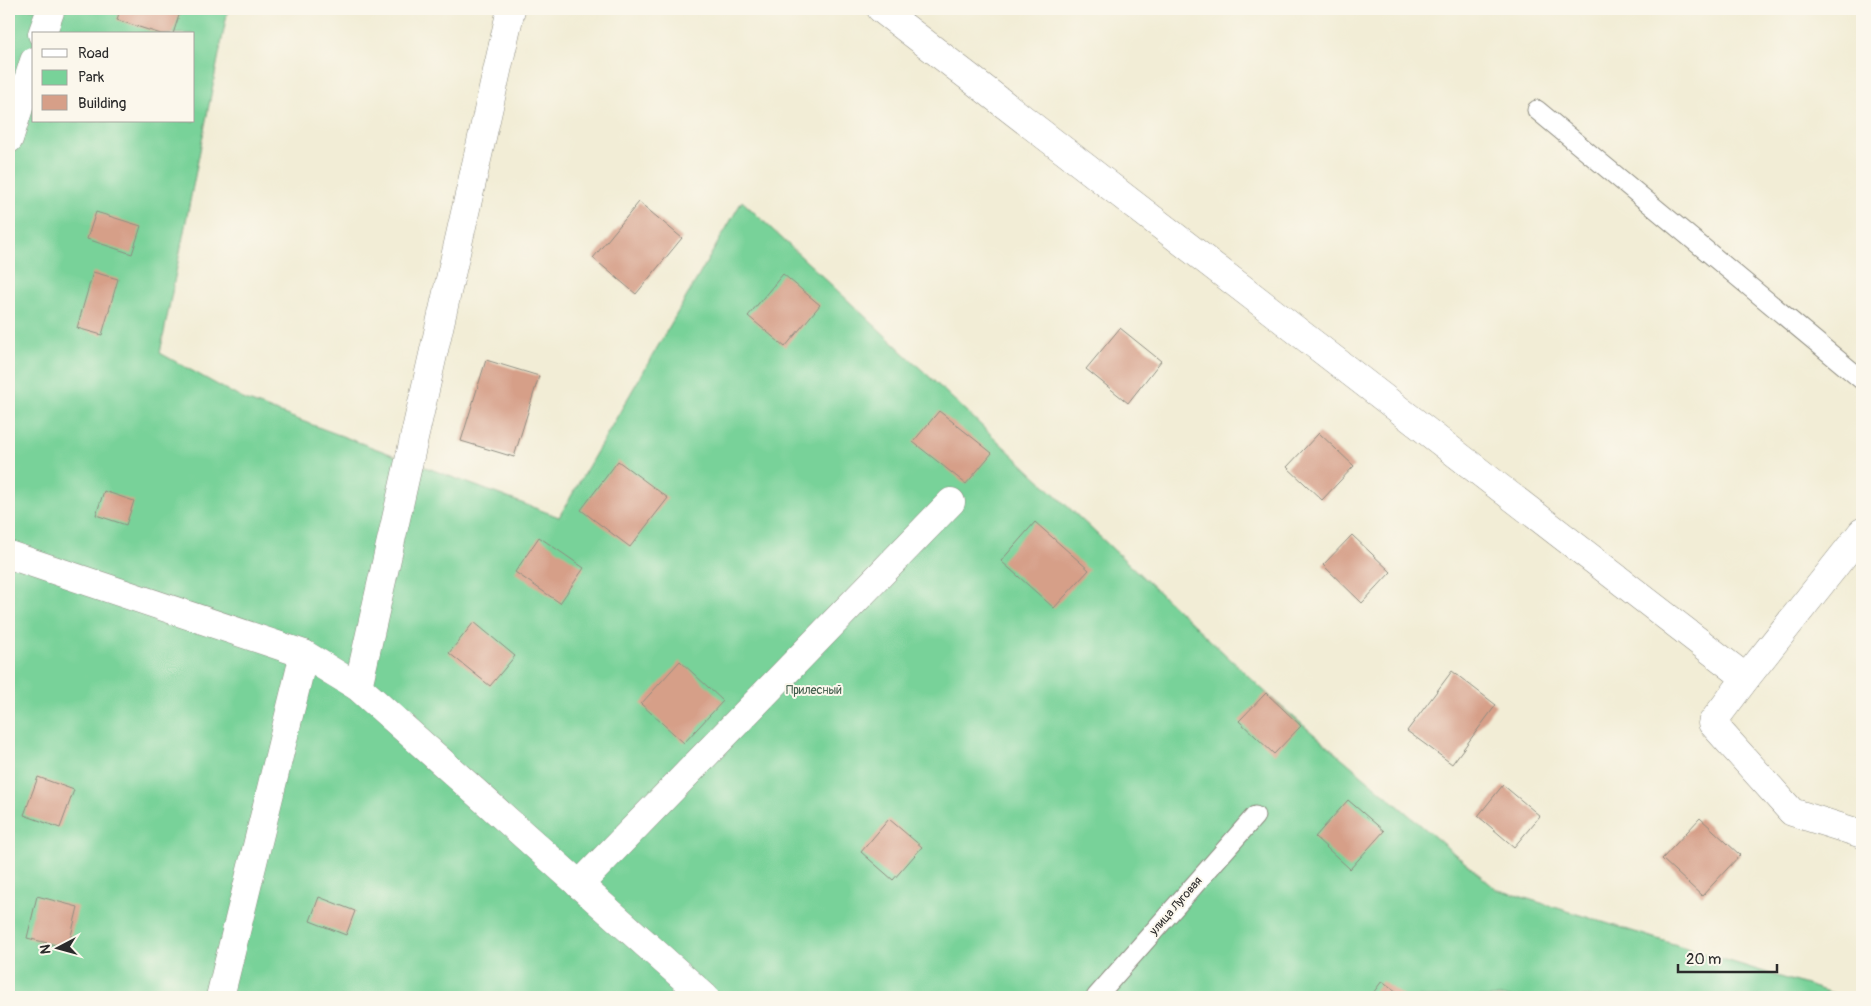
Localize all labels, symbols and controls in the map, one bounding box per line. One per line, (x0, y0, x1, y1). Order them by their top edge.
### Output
legend (32, 32, 195, 122)
text: Road (78, 44, 109, 63)
text: Park (78, 68, 105, 87)
text: Building (78, 94, 126, 113)
park label: Прилесный (786, 683, 842, 698)
street label: улица Луговая (1146, 873, 1206, 939)
north arrow (32, 924, 82, 974)
scale bar (1678, 941, 1777, 973)
text: N (37, 944, 55, 955)
text: 20 m (1686, 950, 1721, 969)

